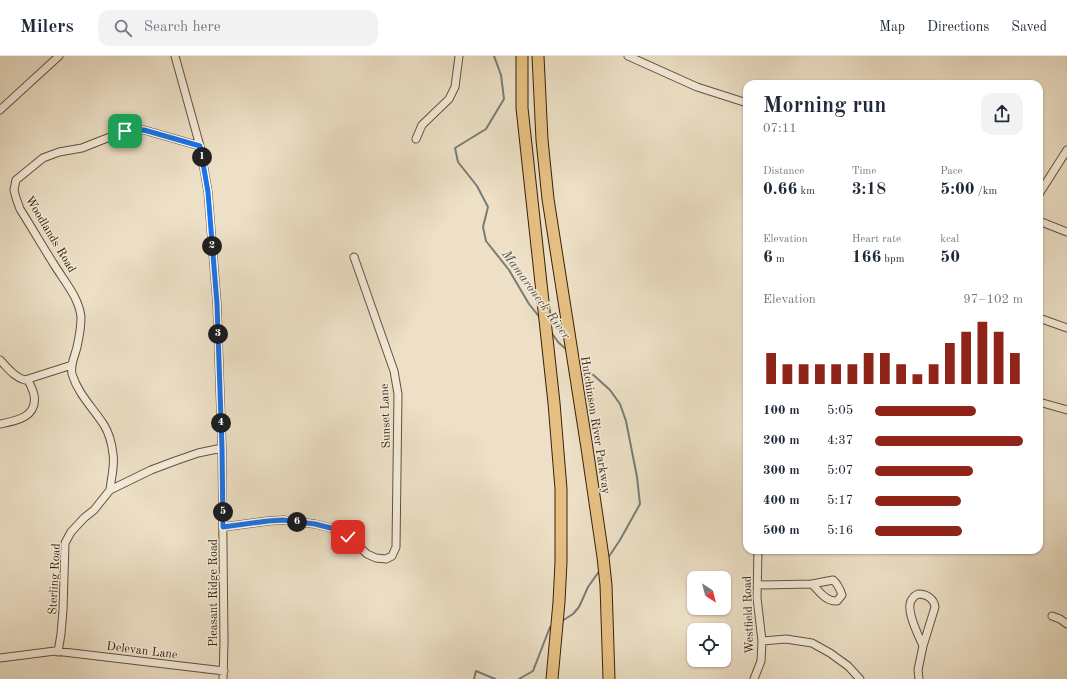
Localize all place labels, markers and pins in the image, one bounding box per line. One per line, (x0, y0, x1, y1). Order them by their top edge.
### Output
pin (108, 114, 142, 148)
pin: 1 (192, 147, 212, 167)
pin: 2 (202, 236, 222, 256)
pin: 3 (208, 324, 228, 344)
pin: 4 (211, 413, 231, 433)
pin: 5 (213, 502, 233, 522)
pin: 6 (287, 512, 307, 532)
pin (331, 520, 365, 554)

